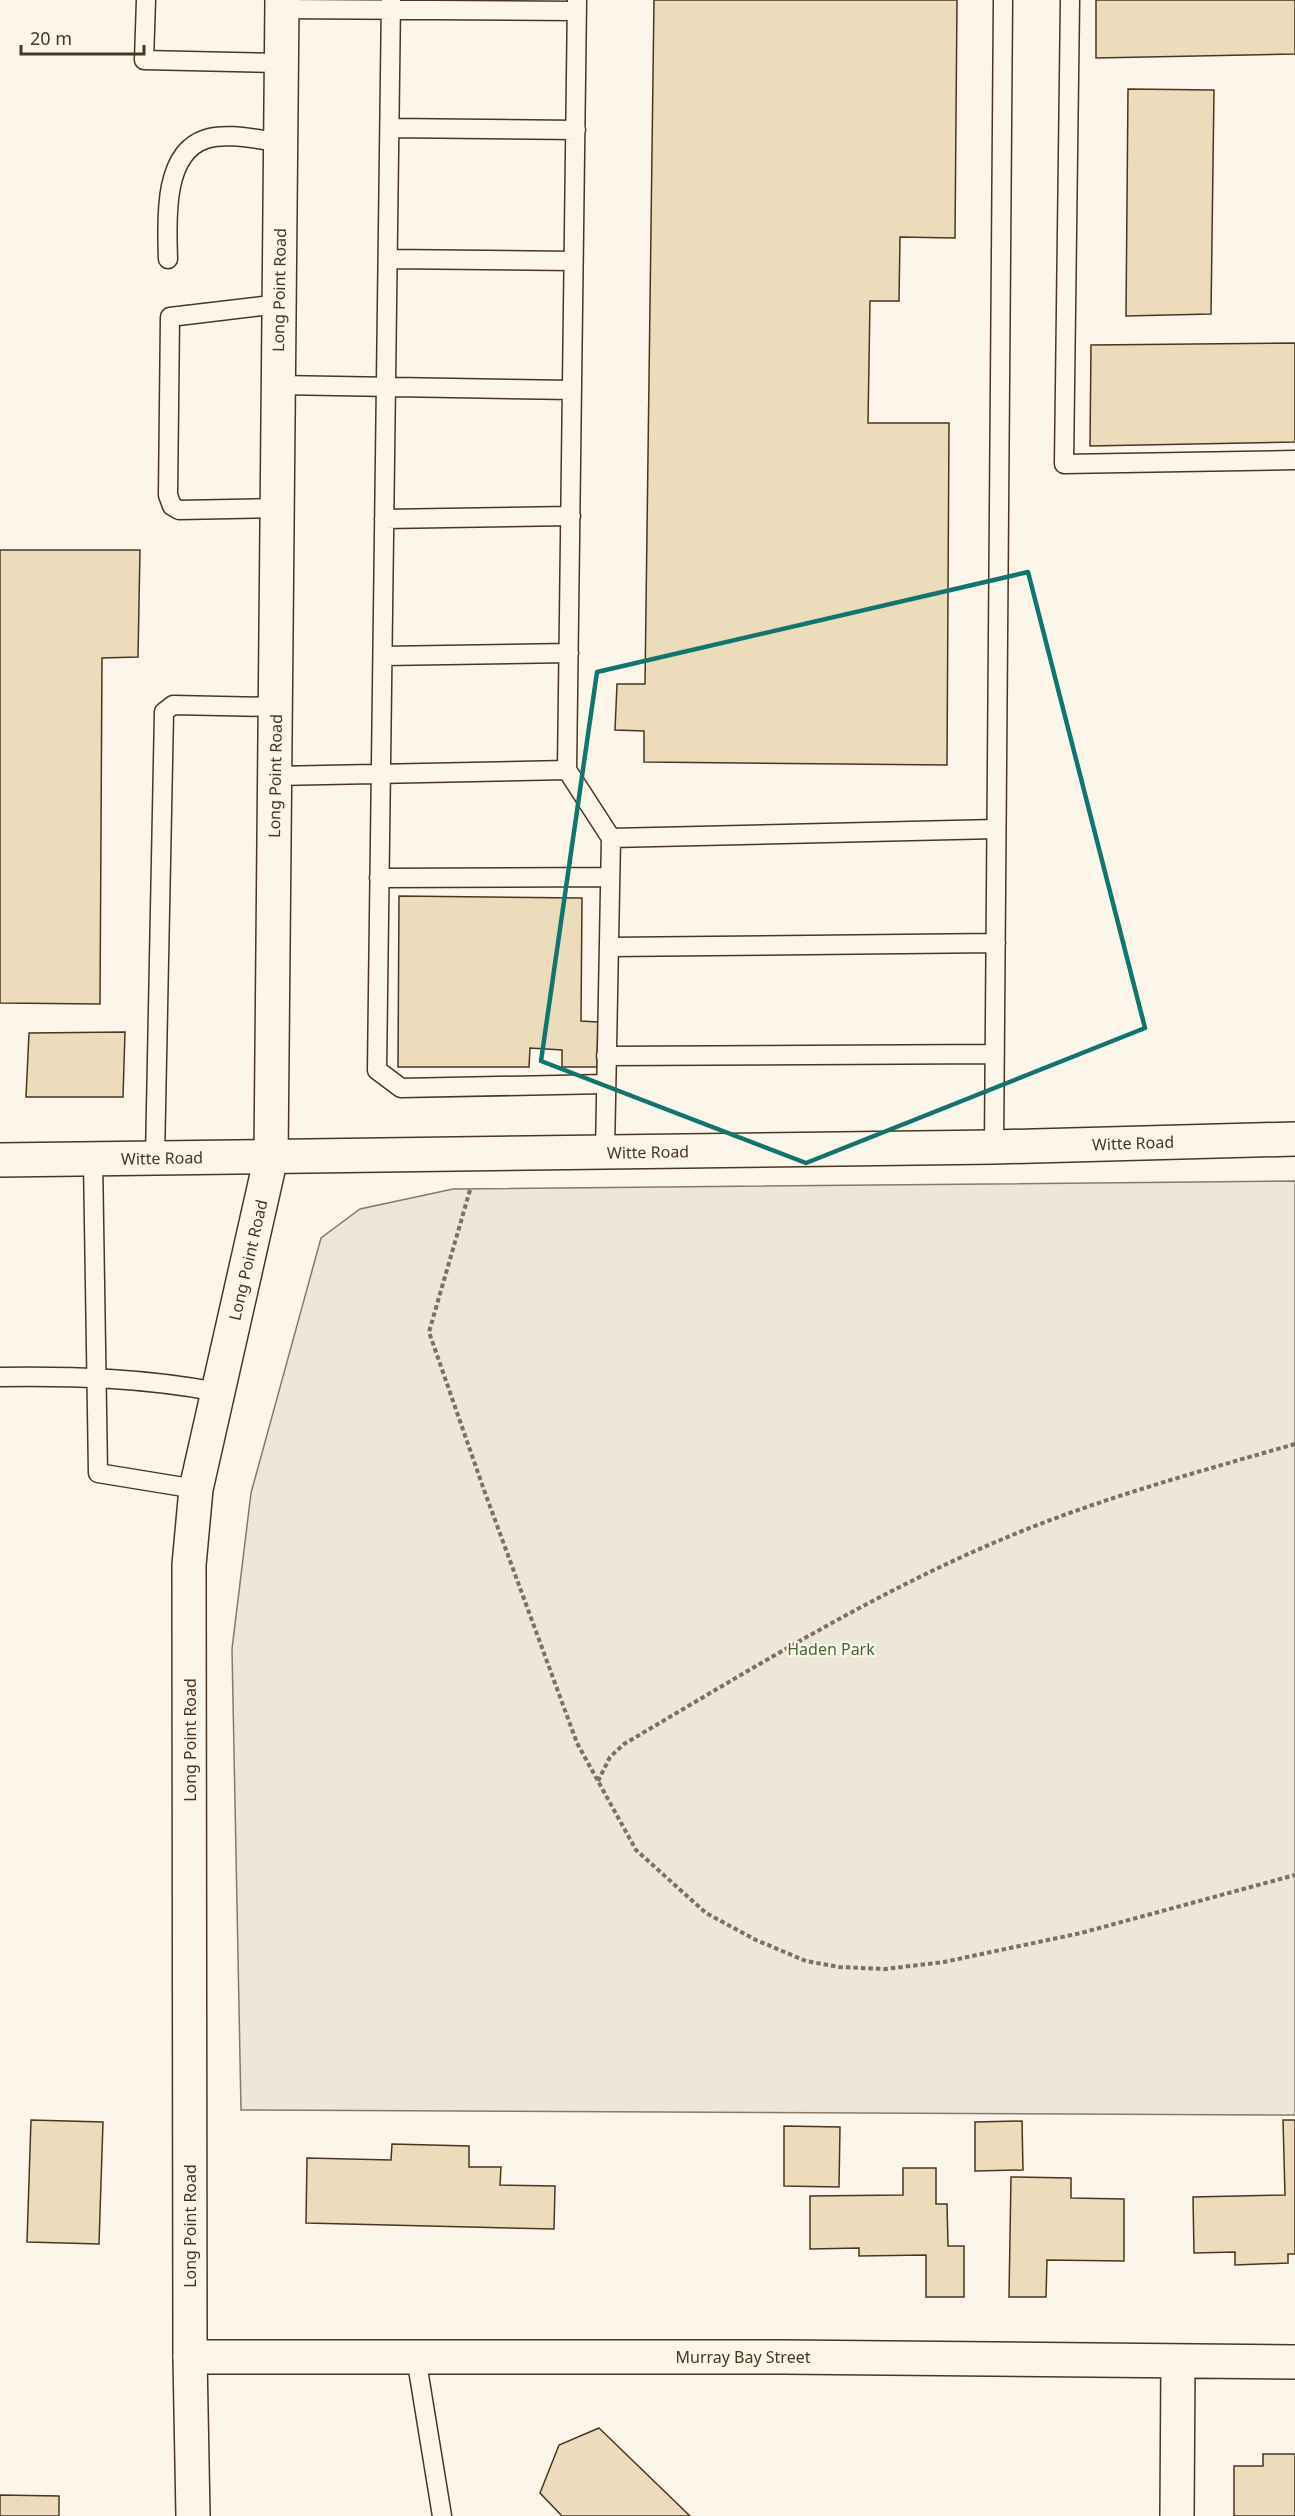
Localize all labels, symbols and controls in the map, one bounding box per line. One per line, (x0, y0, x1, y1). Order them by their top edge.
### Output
scale bar (21, 18, 144, 56)
text: 20 m (30, 26, 72, 50)
street label: Long Point Road (267, 228, 291, 352)
street label: Long Point Road (263, 714, 287, 838)
street label: Witte Road (1092, 1131, 1174, 1155)
street label: Witte Road (607, 1140, 689, 1164)
street label: Witte Road (121, 1146, 203, 1170)
street label: Long Point Road (223, 1197, 273, 1323)
park label: Haden Park (787, 1638, 875, 1660)
street label: Long Point Road (179, 1678, 201, 1802)
street label: Long Point Road (179, 2164, 201, 2288)
street label: Murray Bay Street (676, 2346, 811, 2368)

